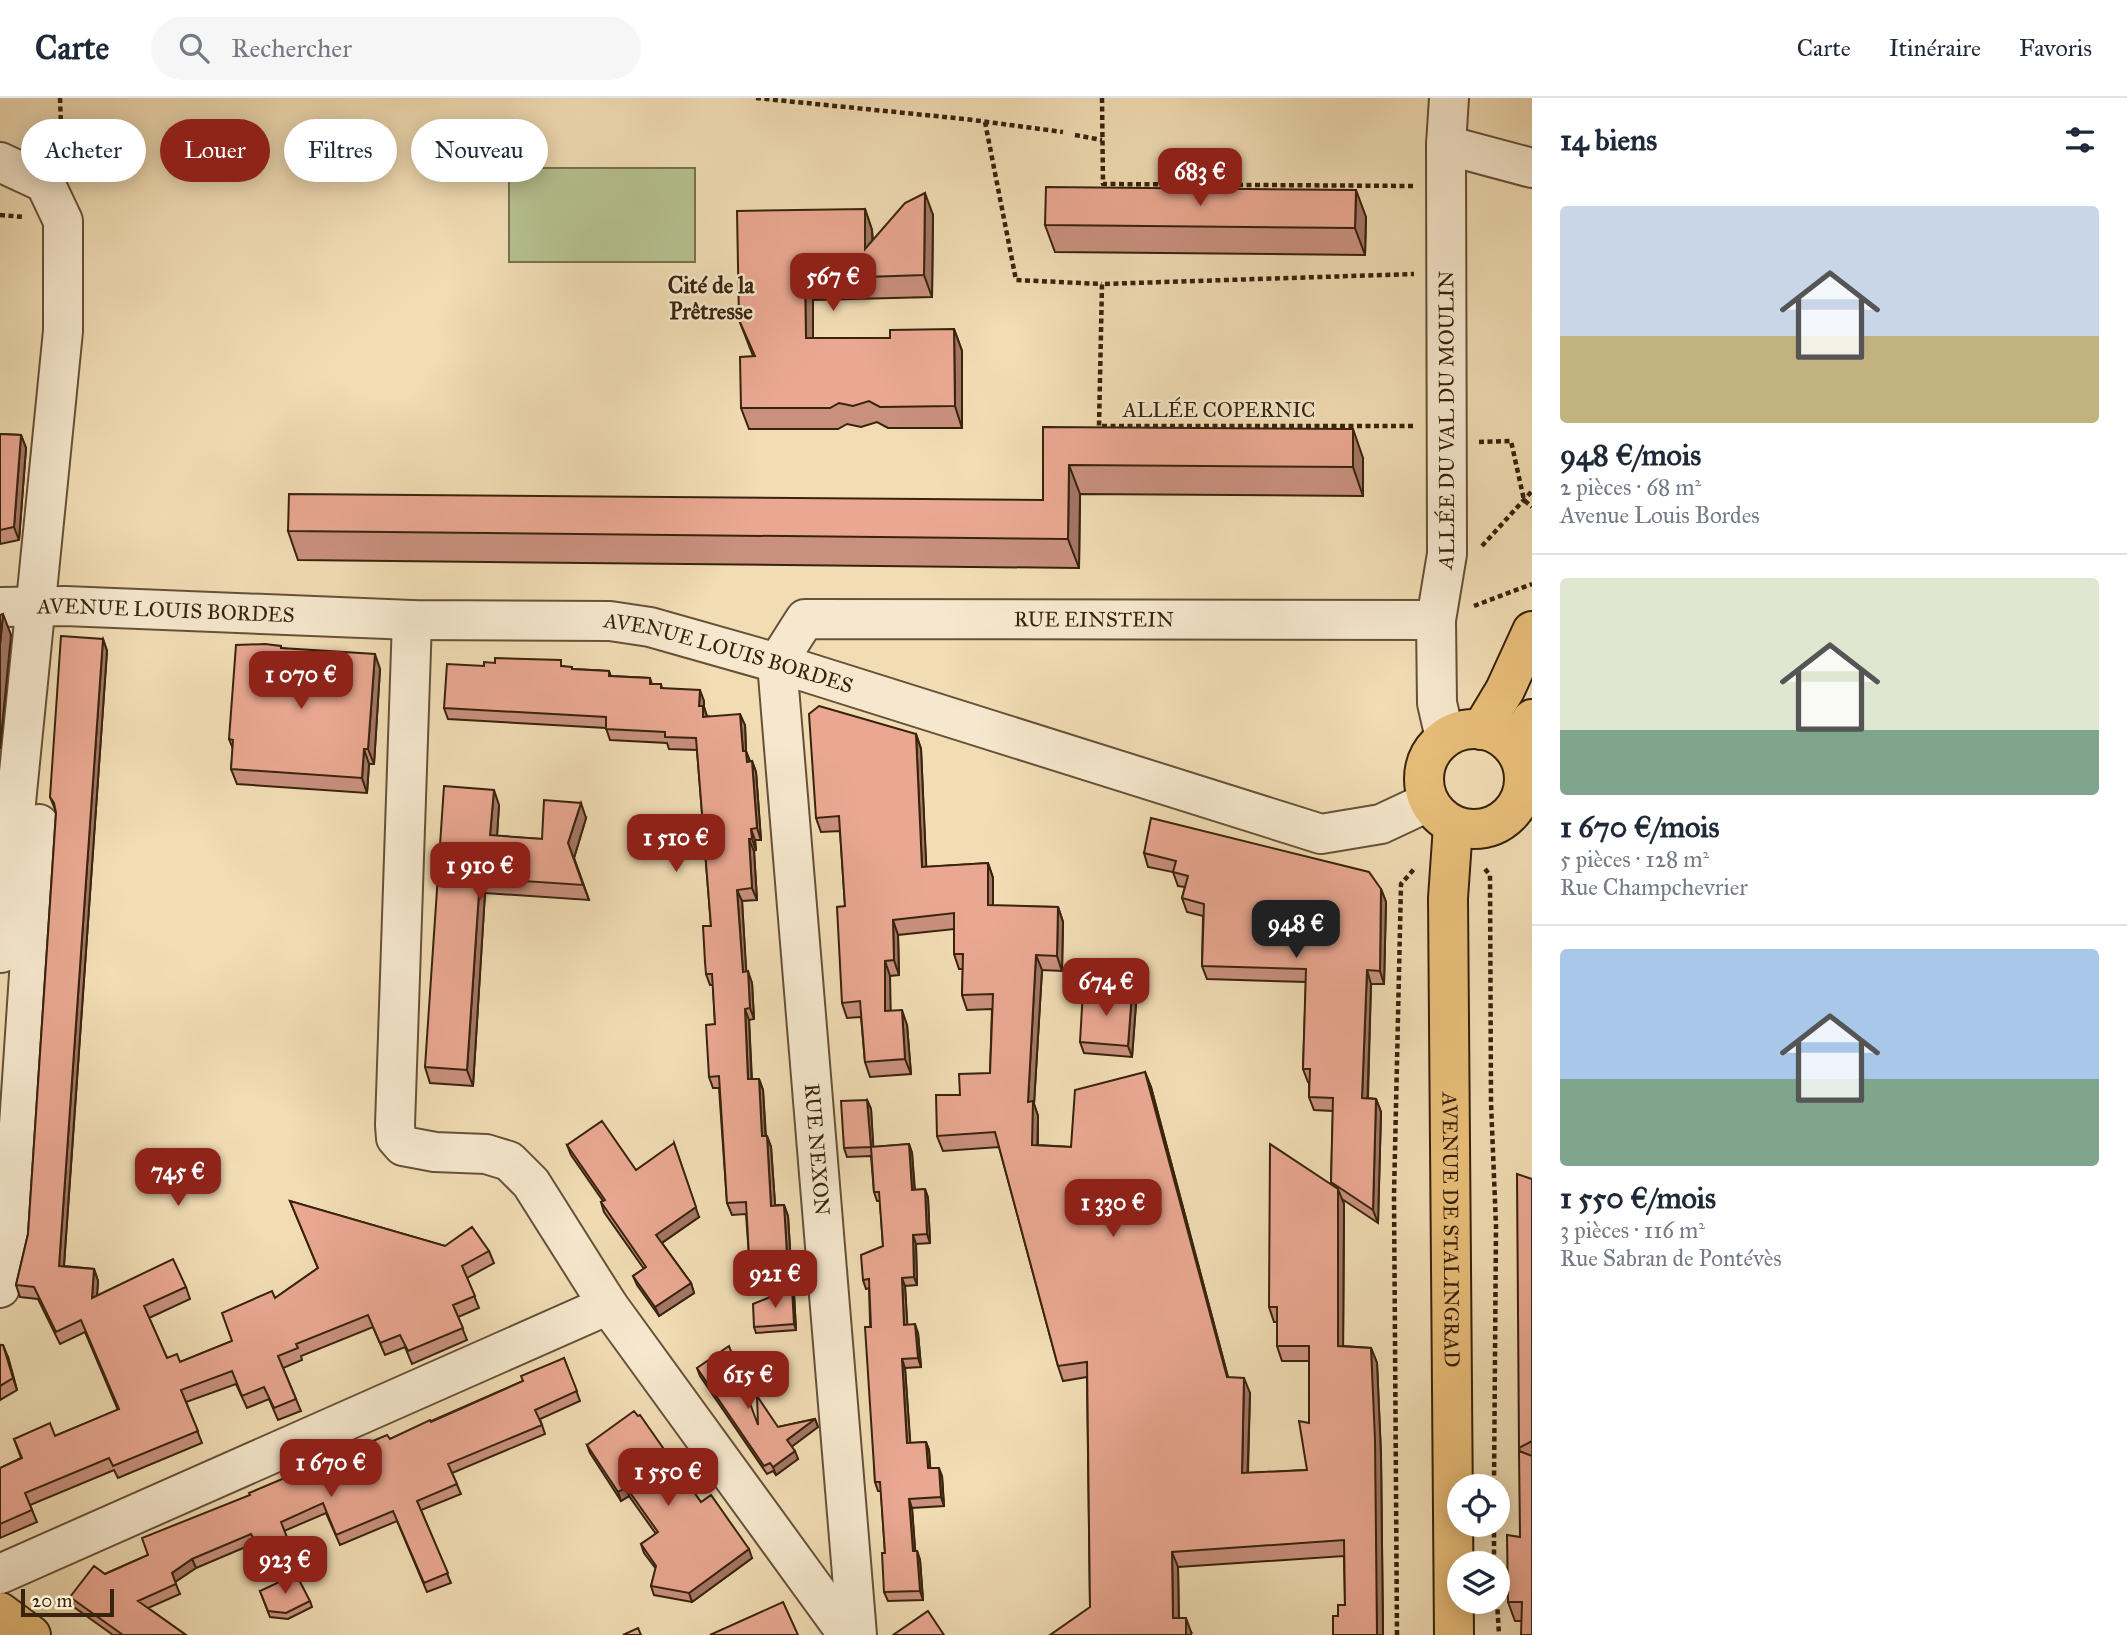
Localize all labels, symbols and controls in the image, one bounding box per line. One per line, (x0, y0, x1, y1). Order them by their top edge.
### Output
search box (151, 17, 641, 80)
text: Carte (35, 28, 109, 68)
icon: search (175, 29, 213, 67)
text: Rechercher (231, 32, 352, 64)
text: Carte (1797, 33, 1851, 63)
text: Itinéraire (1889, 33, 1981, 63)
text: Favoris (2019, 33, 2092, 63)
chip: Acheter (21, 119, 146, 182)
chip: Louer (160, 119, 270, 182)
chip: Filtres (284, 119, 397, 182)
chip: Nouveau (411, 119, 548, 182)
icon: filters (2061, 121, 2099, 159)
text: 14 biens (1560, 122, 1657, 158)
pin: 683 € (1151, 148, 1249, 208)
text: 683 € (1174, 157, 1226, 185)
icon: home (1767, 252, 1893, 378)
pin: 567 € (784, 254, 882, 313)
text: 567 € (806, 262, 860, 290)
street label: ALLÉE DU VAL DU MOULIN (1432, 270, 1460, 572)
district label: Cité de la Prêtresse (668, 271, 756, 325)
street label: ALLÉE COPERNIC (1122, 396, 1315, 423)
text: 948 €/mois (1560, 437, 1701, 473)
text: 2 pièces · 68 m² (1560, 473, 1701, 501)
text: Avenue Louis Bordes (1560, 501, 1760, 529)
street label: AVENUE LOUIS BORDES (36, 593, 295, 628)
street label: RUE EINSTEIN (1014, 606, 1174, 633)
street label: AVENUE LOUIS BORDES (601, 607, 856, 699)
icon: home (1767, 624, 1893, 750)
pin: 1 070 € (236, 652, 366, 711)
text: 1 070 € (265, 660, 337, 688)
text: 1 670 €/mois (1560, 809, 1720, 845)
pin: 1 510 € (611, 814, 741, 874)
text: 1 510 € (643, 823, 709, 851)
pin: 1 910 € (415, 842, 545, 902)
text: 5 pièces · 128 m² (1560, 845, 1709, 873)
text: 1 910 € (446, 851, 514, 879)
text: Rue Champchevrier (1560, 873, 1748, 901)
pin: 948 € (1247, 900, 1345, 960)
text: 948 € (1268, 909, 1324, 937)
pin: 674 € (1057, 958, 1155, 1018)
text: 674 € (1078, 967, 1134, 995)
icon: home (1767, 995, 1893, 1121)
street label: RUE NEXON (799, 1082, 835, 1217)
street label: AVENUE DE STALINGRAD (1437, 1091, 1465, 1368)
pin: 745 € (129, 1148, 227, 1208)
text: 745 € (151, 1157, 205, 1185)
pin: 1 330 € (1048, 1180, 1178, 1239)
text: 1 550 €/mois (1560, 1180, 1716, 1216)
text: 1 330 € (1081, 1188, 1145, 1216)
text: 3 pièces · 116 m² (1560, 1216, 1705, 1244)
text: Rue Sabran de Pontévès (1560, 1244, 1782, 1272)
pin: 921 € (726, 1250, 824, 1310)
text: 921 € (749, 1259, 801, 1287)
pin: 615 € (699, 1352, 797, 1411)
text: 615 € (723, 1360, 773, 1388)
pin: 1 670 € (266, 1440, 396, 1499)
text: 1 670 € (296, 1448, 366, 1476)
pin: 1 550 € (603, 1448, 733, 1508)
text: 1 550 € (634, 1457, 702, 1485)
map controls (1447, 1474, 1510, 1614)
button: locate (1447, 1474, 1510, 1537)
pin: 923 € (236, 1536, 334, 1596)
text: 923 € (259, 1545, 311, 1573)
button: layers (1447, 1551, 1510, 1614)
scale bar (21, 1586, 114, 1618)
text: 20 m (32, 1589, 73, 1612)

